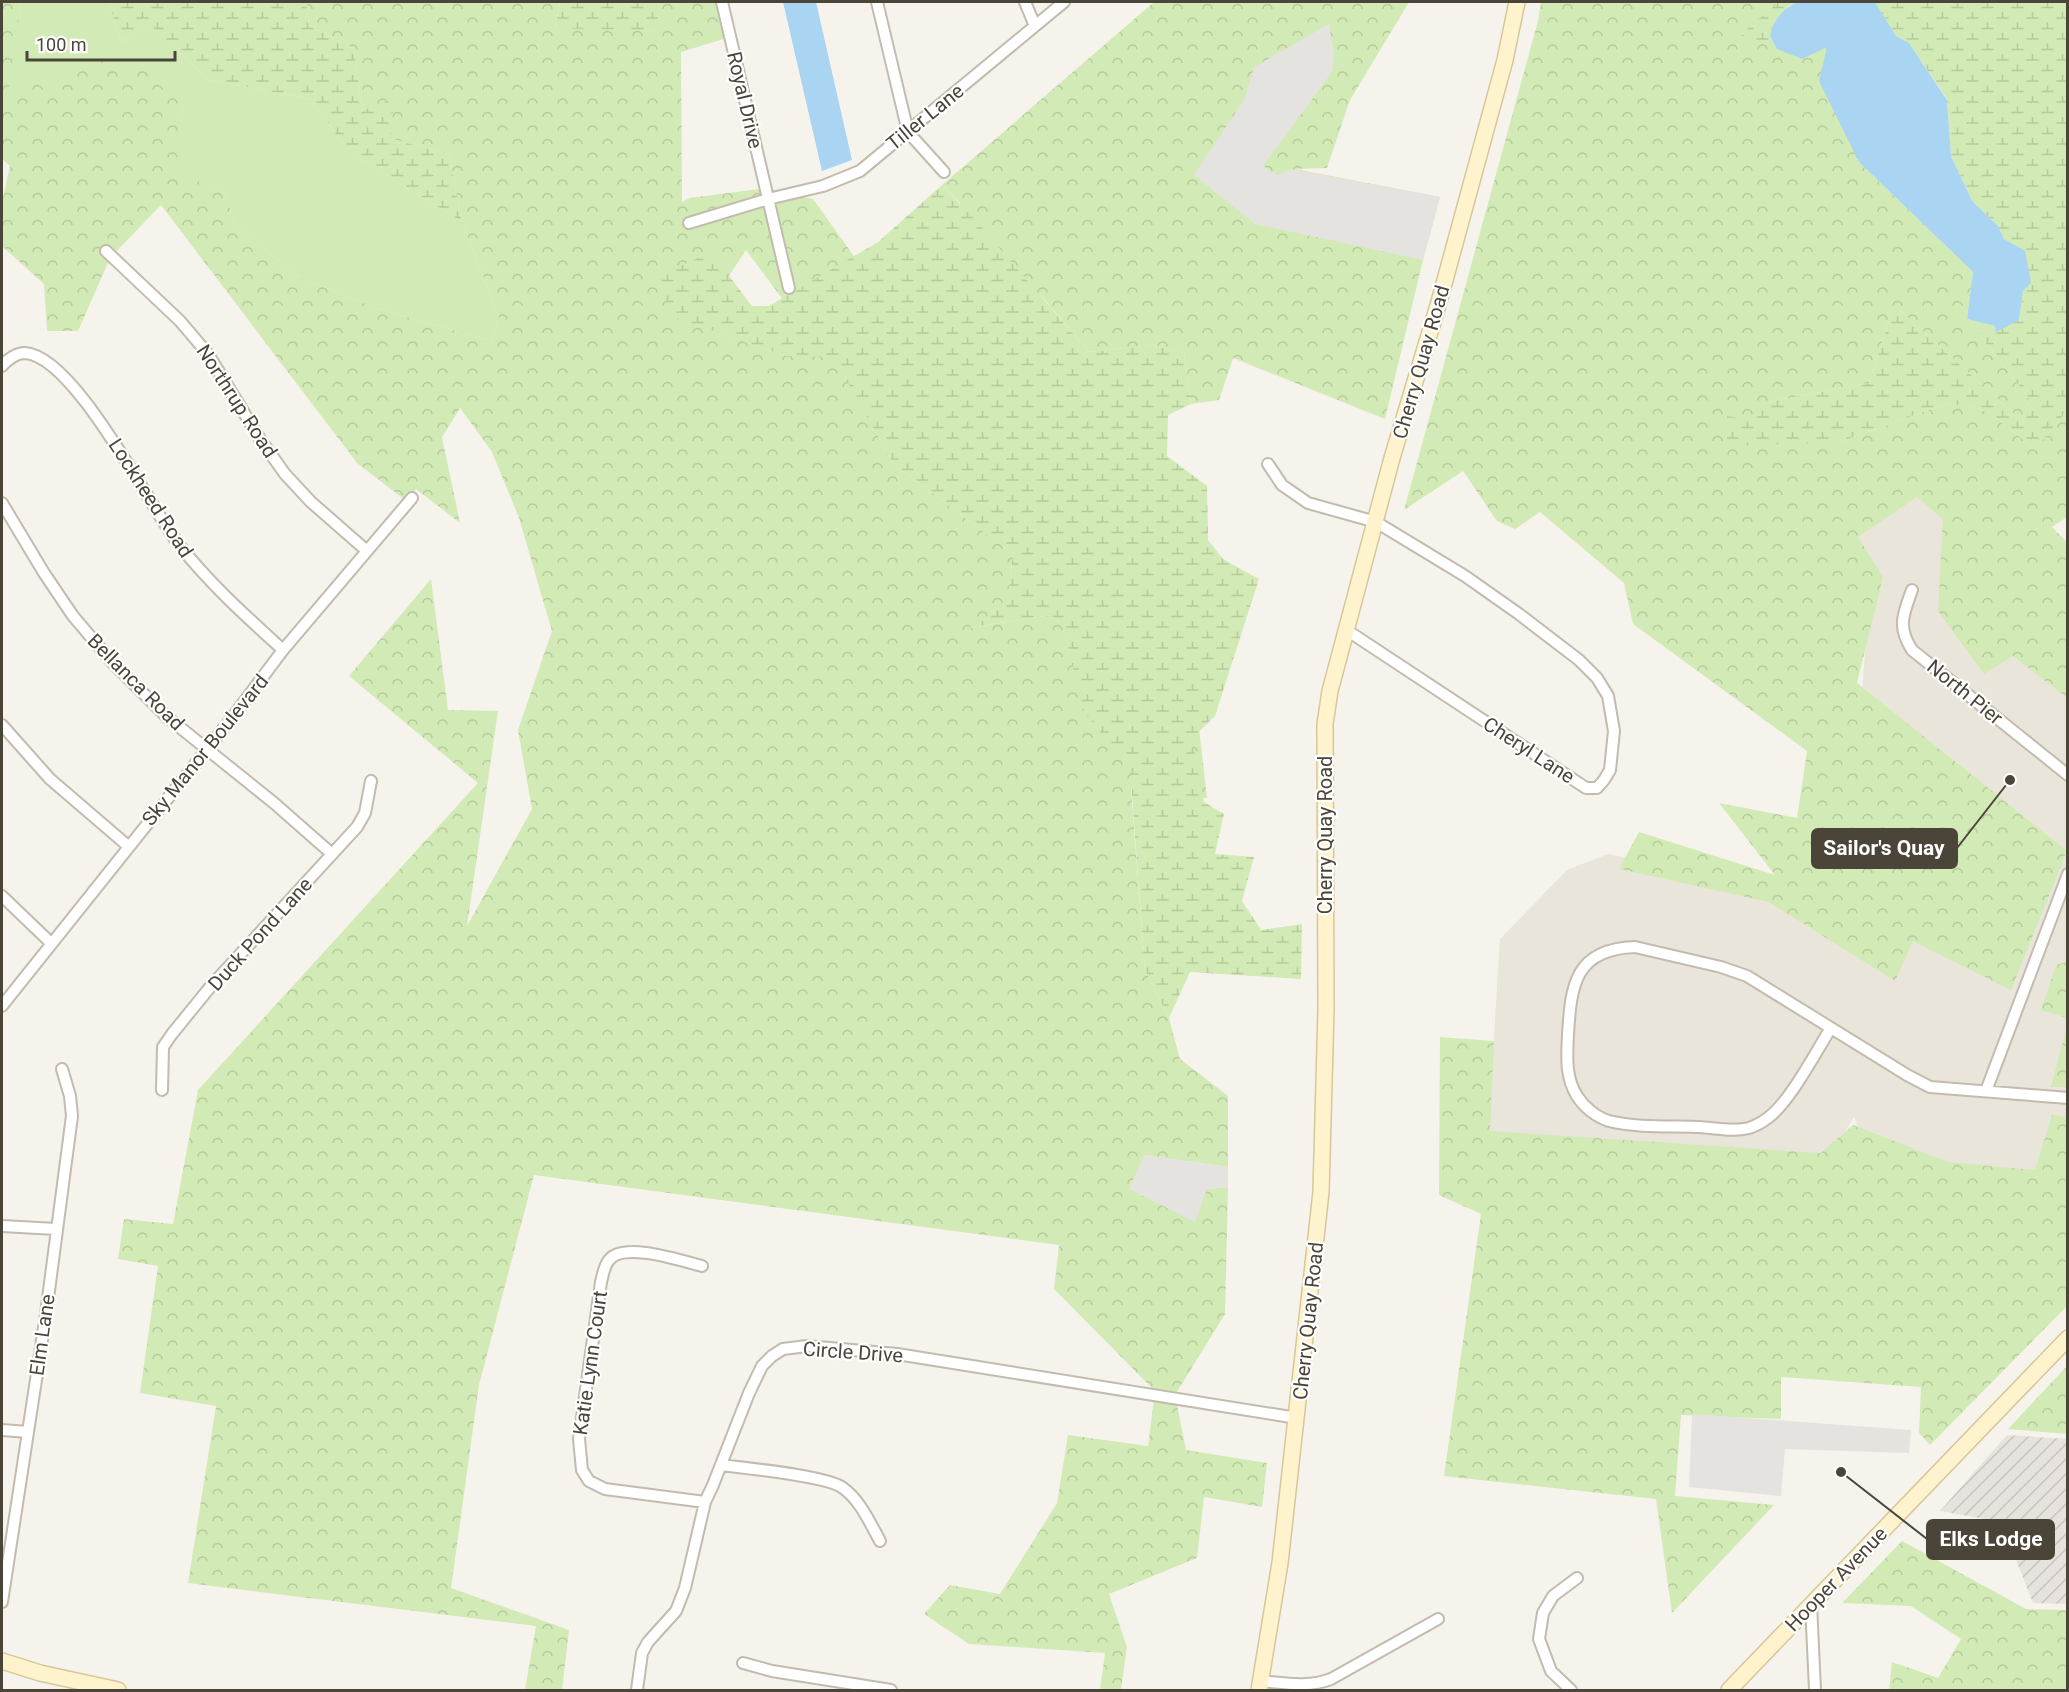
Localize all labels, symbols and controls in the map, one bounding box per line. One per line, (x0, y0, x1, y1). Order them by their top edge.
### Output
scale bar (27, 24, 176, 62)
text: 100 m (36, 34, 87, 55)
street label: Royal Drive (722, 49, 768, 151)
street label: Tiller Lane (882, 79, 968, 155)
street label: Cherry Quay Road (1388, 282, 1454, 442)
street label: Northrup Road (191, 340, 283, 462)
street label: Lockheed Road (104, 434, 198, 562)
street label: Bellanca Road (83, 629, 189, 735)
street label: North Pier (1922, 654, 2008, 730)
street label: Sky Manor Boulevard (137, 670, 273, 830)
street label: Cheryl Lane (1479, 712, 1579, 788)
street label: Cherry Quay Road (1313, 756, 1337, 914)
callout: Sailor's Quay (1812, 829, 1957, 868)
text: Sailor's Quay (1823, 836, 1945, 860)
street label: Duck Pond Lane (203, 872, 317, 996)
street label: Cherry Quay Road (1288, 1241, 1328, 1401)
street label: Katie Lynn Court (568, 1289, 612, 1437)
street label: Elm Lane (24, 1293, 60, 1377)
street label: Circle Drive (802, 1337, 904, 1367)
callout: Elks Lodge (1927, 1520, 2054, 1559)
street label: Hooper Avenue (1780, 1522, 1892, 1636)
text: Elks Lodge (1940, 1527, 2042, 1551)

